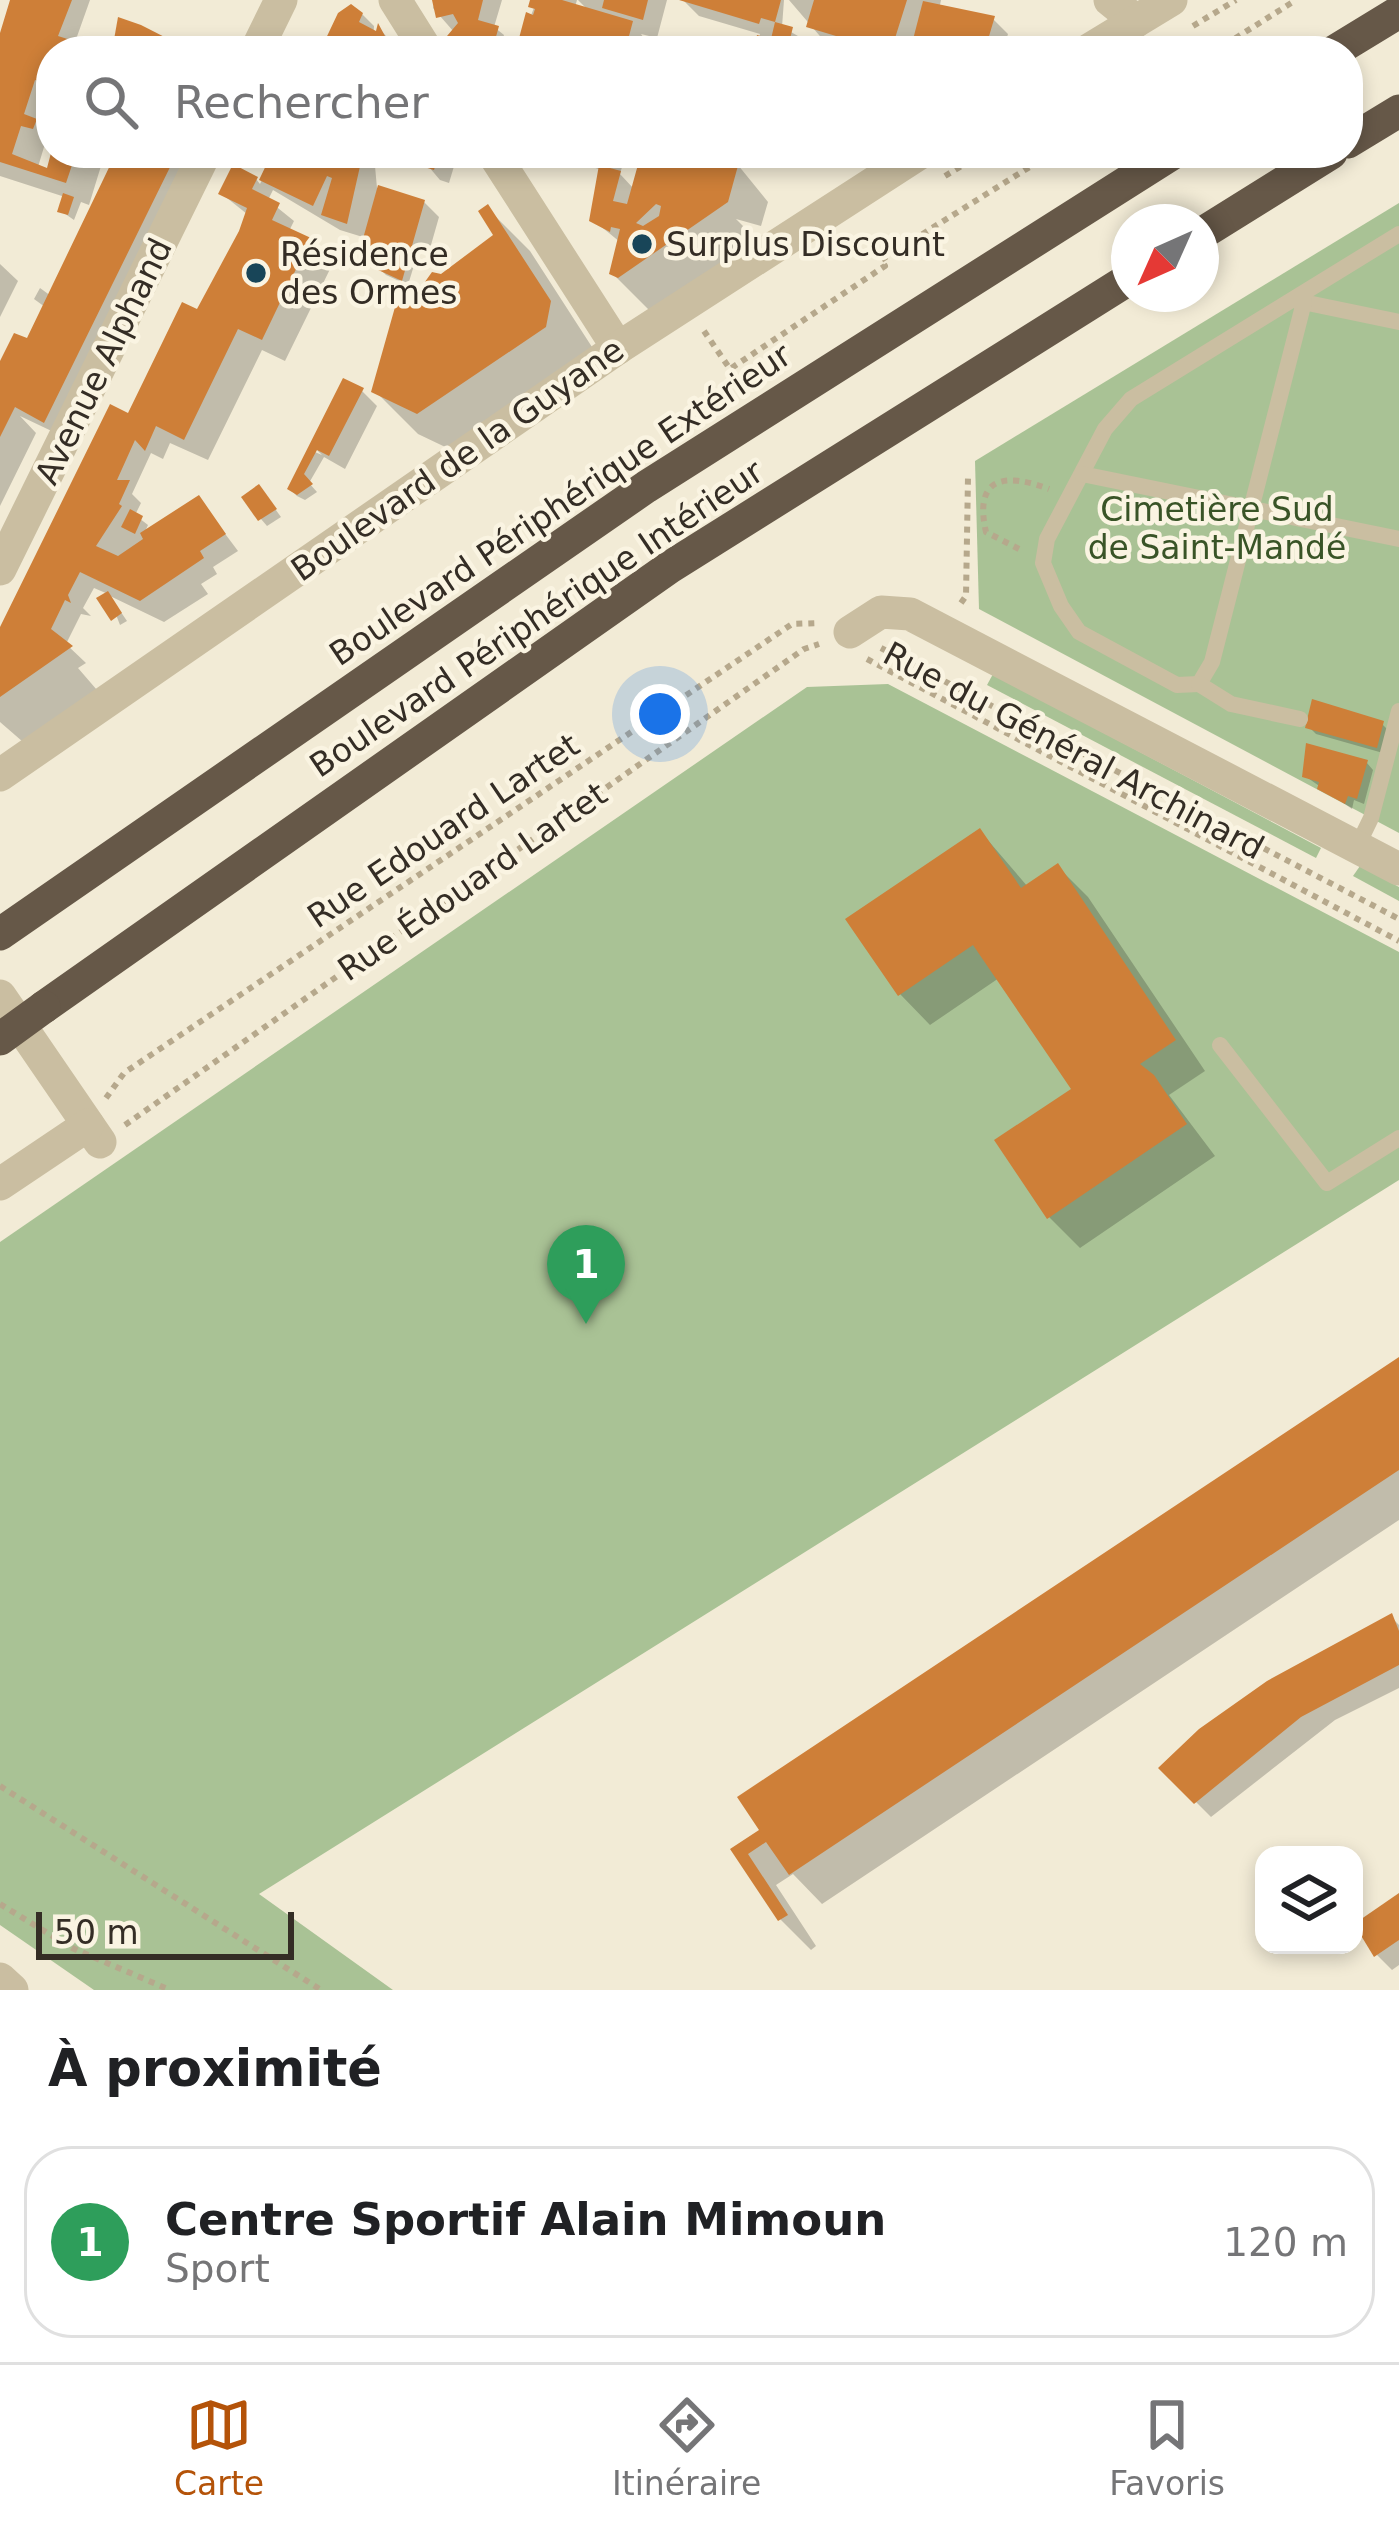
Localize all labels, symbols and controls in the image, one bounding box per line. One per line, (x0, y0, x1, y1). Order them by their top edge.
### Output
search box (36, 36, 1363, 168)
icon: search (78, 69, 144, 135)
text: Rechercher (174, 76, 429, 129)
north arrow (1111, 204, 1219, 312)
place label: Surplus Discount (666, 225, 945, 264)
marker: Surplus Discount (629, 231, 655, 257)
street label: Avenue Alphand (27, 232, 180, 491)
place label: Résidence des Ormes (280, 235, 458, 312)
marker: Résidence des Ormes (243, 260, 269, 286)
street label: Boulevard de la Guyane (284, 330, 631, 589)
street label: Boulevard Périphérique Extérieur (322, 335, 799, 674)
street label: Boulevard Périphérique Intérieur (302, 452, 771, 785)
park label: Cimetière Sud de Saint-Mandé (1088, 490, 1346, 567)
street label: Rue du Général Archinard (877, 634, 1270, 867)
your location (630, 684, 690, 744)
street label: Rue Edouard Lartet (300, 725, 586, 936)
street label: Rue Édouard Lartet (330, 773, 614, 989)
pin: 1 (547, 1225, 625, 1324)
map controls (1255, 1846, 1363, 1954)
button: layers (1255, 1846, 1363, 1954)
scale bar (36, 1906, 294, 1959)
text: 50 m (54, 1913, 139, 1952)
text: À proximité (48, 2039, 382, 2098)
text: Centre Sportif Alain Mimoun (165, 2193, 886, 2246)
text: 1 (76, 2220, 104, 2265)
text: 120 m (1223, 2220, 1348, 2265)
text: Sport (165, 2246, 270, 2291)
tab: Carte (174, 2392, 264, 2503)
tab: Itinéraire (612, 2392, 761, 2503)
tab: Favoris (1109, 2392, 1225, 2503)

